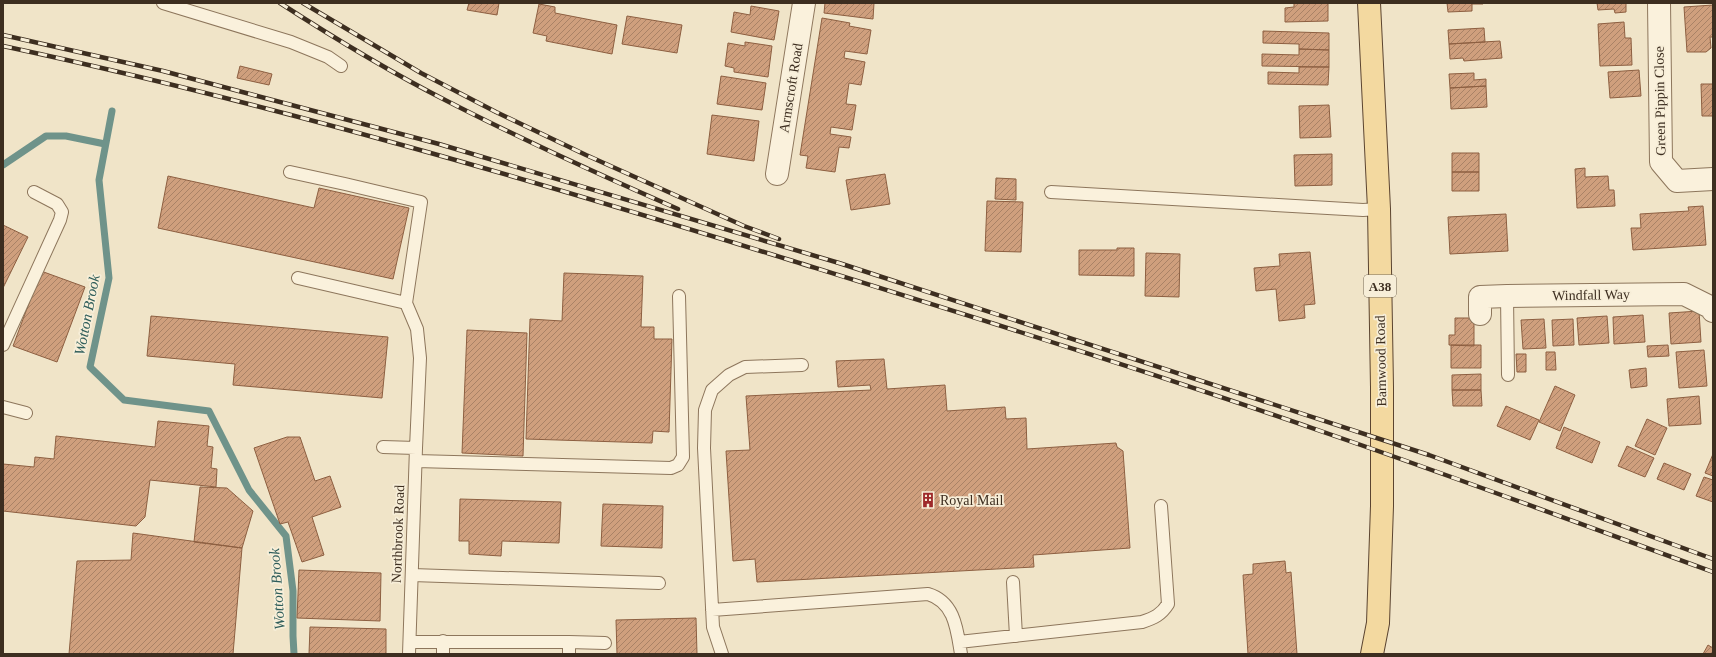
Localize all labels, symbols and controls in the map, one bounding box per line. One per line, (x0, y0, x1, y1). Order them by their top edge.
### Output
street label: Armscroft Road (777, 42, 805, 134)
street label: Green Pippin Close (1652, 46, 1668, 156)
water label: Wotton Brook (71, 273, 103, 357)
road number: A38 (1364, 275, 1396, 297)
street label: Windfall Way (1552, 287, 1630, 303)
street label: Barnwood Road (1373, 315, 1389, 407)
street label: Northbrook Road (389, 485, 407, 583)
building icon: Royal Mail (919, 491, 937, 509)
place label: Royal Mail (940, 493, 1003, 508)
water label: Wotton Brook (266, 547, 288, 630)

